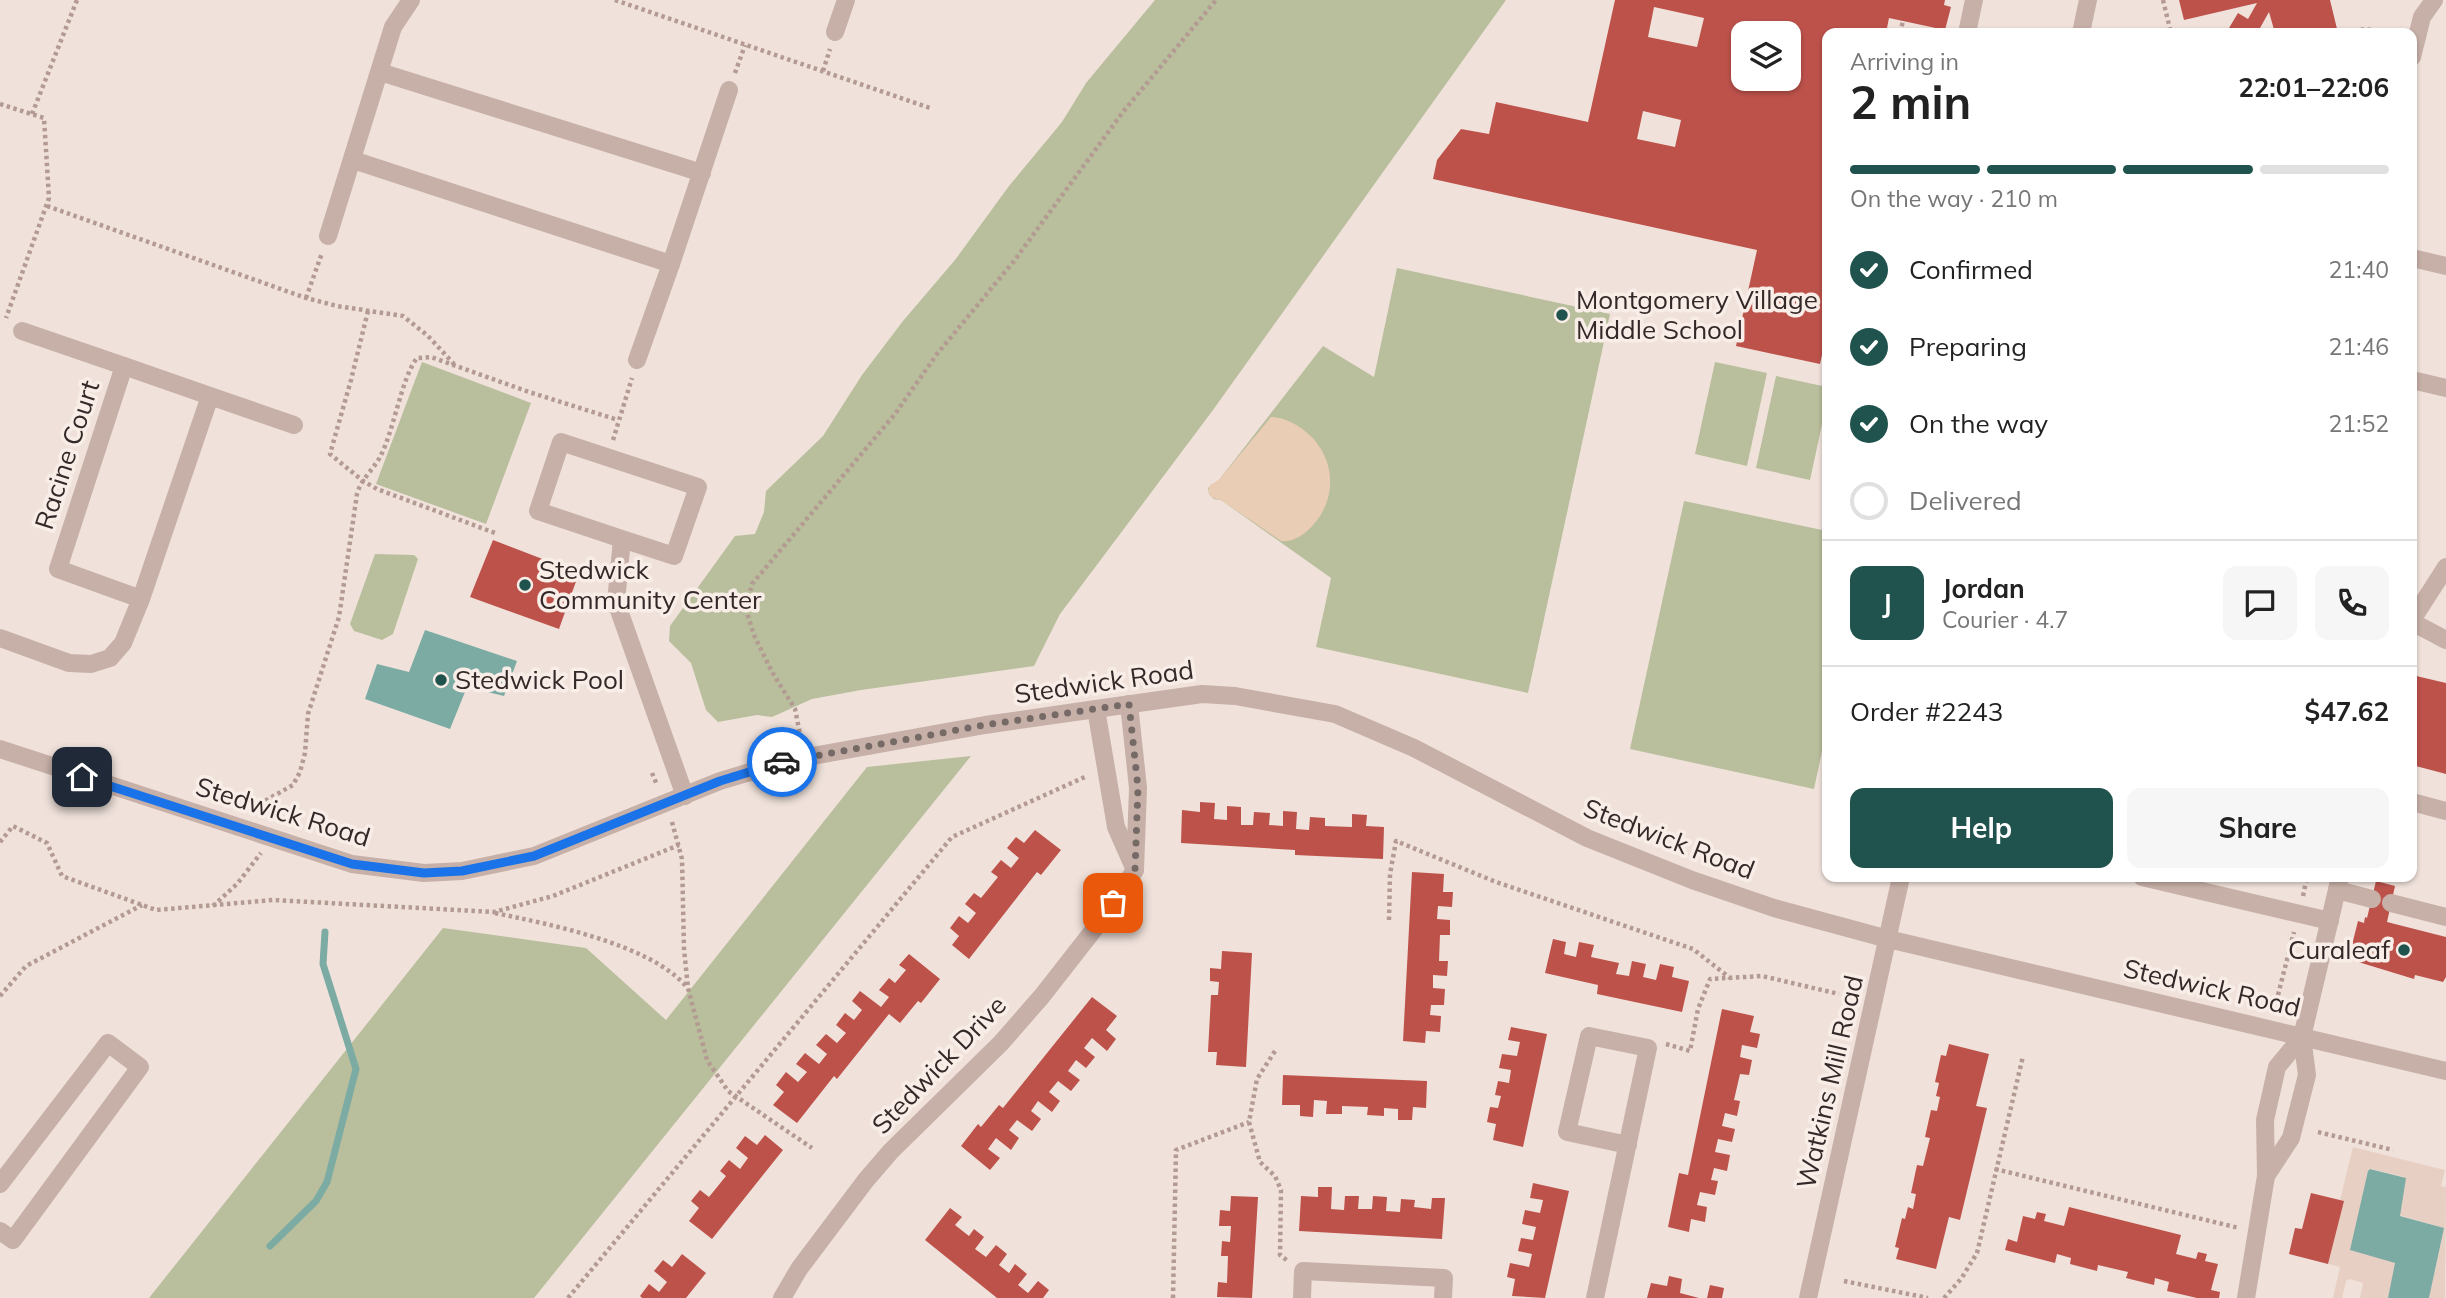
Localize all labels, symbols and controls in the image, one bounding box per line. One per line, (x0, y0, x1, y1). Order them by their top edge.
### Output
map controls (1731, 21, 1801, 91)
button: layers (1731, 21, 1801, 91)
text: Arriving in (1850, 47, 1959, 76)
text: 22:01–22:06 (2238, 71, 2389, 104)
text: 2 min (1850, 73, 1971, 131)
text: On the way · 210 m (1850, 184, 2058, 213)
icon: check (1850, 251, 1888, 289)
text: Confirmed (1909, 253, 2033, 286)
text: 21:40 (2329, 255, 2389, 284)
place label: Montgomery Village Middle School (1576, 283, 1818, 346)
marker: Montgomery Village Middle School (1554, 307, 1570, 323)
icon: check (1850, 328, 1888, 366)
text: Preparing (1909, 330, 2027, 363)
text: 21:46 (2329, 332, 2389, 361)
street label: Racine Court (27, 376, 106, 534)
icon: check (1850, 405, 1888, 443)
text: On the way (1909, 407, 2048, 440)
text: 21:52 (2329, 409, 2389, 438)
text: Delivered (1909, 484, 2022, 517)
place label: Stedwick Community Center (539, 553, 762, 616)
button: chat (2223, 566, 2297, 640)
button: phone (2315, 566, 2389, 640)
text: Jordan (1942, 572, 2025, 605)
marker: Stedwick Community Center (517, 577, 533, 593)
text: J (1882, 587, 1892, 620)
text: Courier · 4.7 (1942, 605, 2068, 634)
street label: Stedwick Road (1012, 653, 1196, 710)
place label: Stedwick Pool (455, 663, 624, 696)
marker: Stedwick Pool (433, 672, 449, 688)
text: Order #2243 (1850, 695, 2003, 728)
text: $47.62 (2305, 695, 2389, 728)
courier (747, 727, 817, 797)
icon: car (763, 743, 801, 781)
pin (52, 747, 112, 807)
icon: home (63, 758, 101, 796)
street label: Stedwick Road (192, 769, 374, 854)
button: Help (1850, 788, 2113, 868)
button: Share (2127, 788, 2389, 868)
street label: Stedwick Road (1579, 791, 1759, 886)
pin (1083, 873, 1143, 933)
icon: bag (1094, 884, 1132, 922)
place label: Curaleaf (2288, 933, 2391, 966)
marker: Curaleaf (2396, 942, 2412, 958)
street label: Stedwick Road (2120, 951, 2304, 1024)
street label: Watkins Mill Road (1789, 972, 1870, 1192)
street label: Stedwick Drive (864, 989, 1013, 1141)

